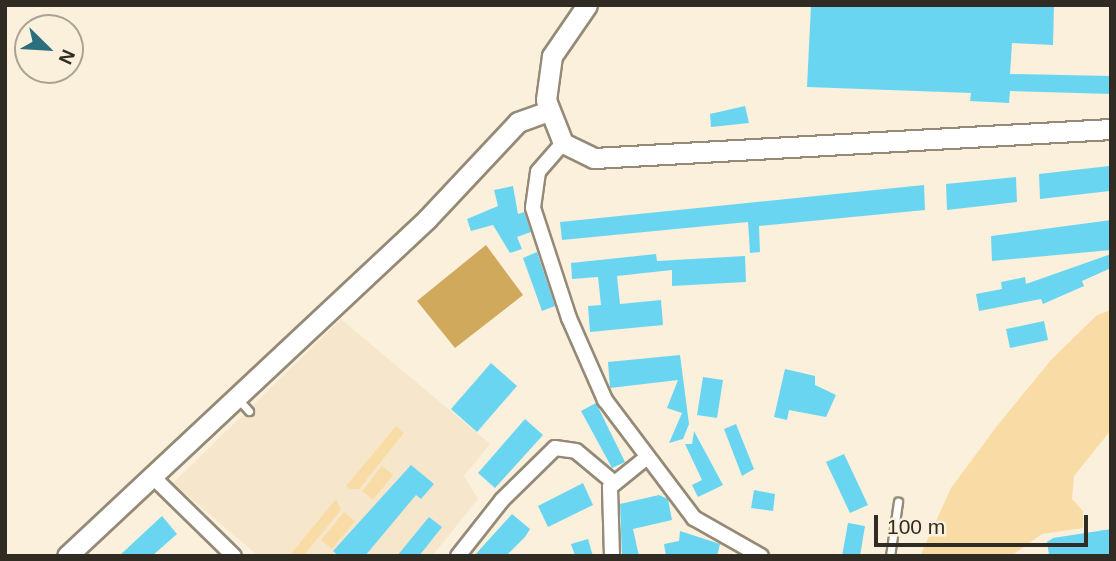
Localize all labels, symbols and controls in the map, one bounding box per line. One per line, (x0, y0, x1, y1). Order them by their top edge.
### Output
north arrow (14, 14, 84, 84)
text: N (54, 46, 79, 67)
scale bar (878, 502, 1092, 546)
text: 100 m (887, 515, 945, 538)

